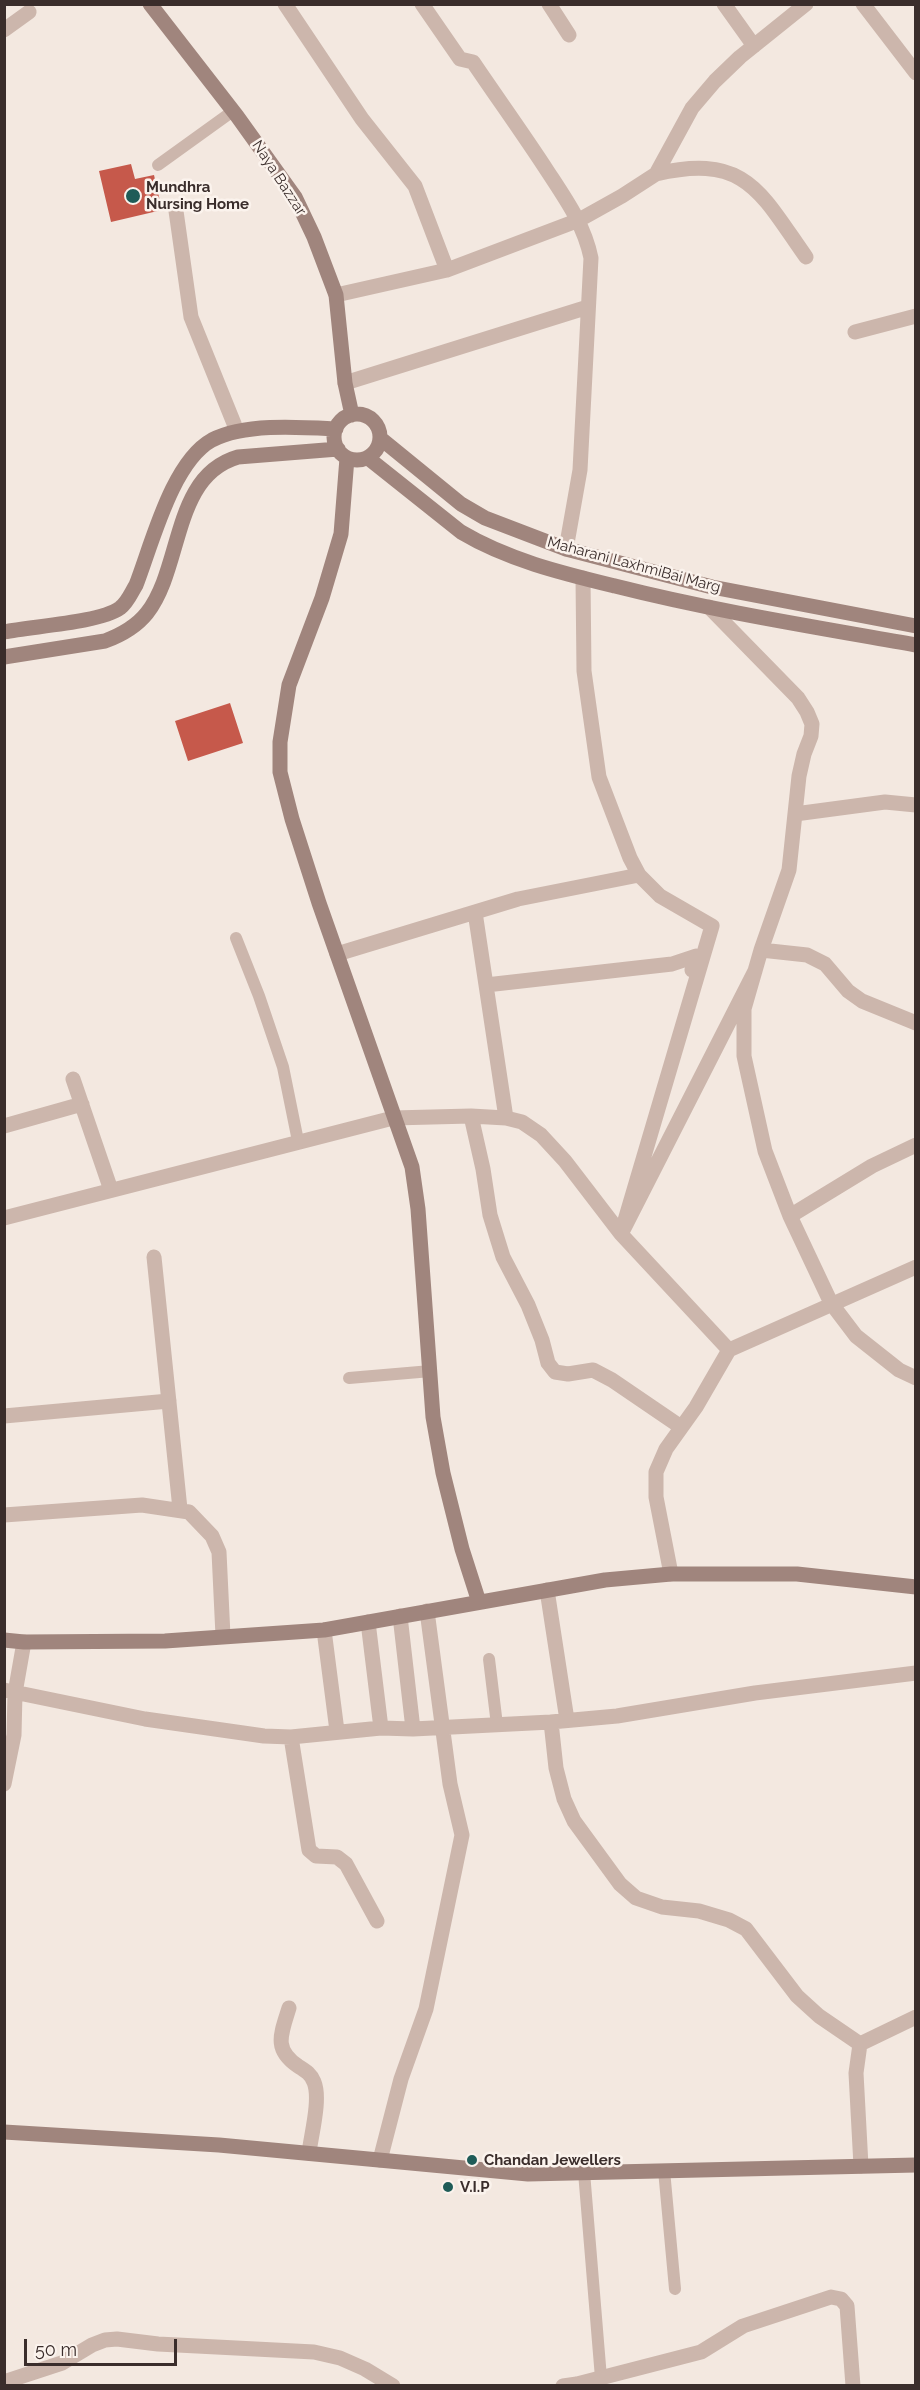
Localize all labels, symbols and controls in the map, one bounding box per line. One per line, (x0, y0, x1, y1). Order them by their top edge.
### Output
street label: Naya Bazzar (248, 137, 310, 219)
place label: Mundhra Nursing Home (146, 178, 249, 213)
marker: Mundhra Nursing Home (124, 187, 142, 205)
street label: Maharani LaxhmiBai Marg (545, 533, 723, 597)
place label: Chandan Jewellers (484, 2151, 621, 2169)
marker: Chandan Jewellers (465, 2153, 479, 2167)
place label: V.I.P (460, 2178, 490, 2196)
marker: V.I.P (441, 2180, 455, 2194)
scale bar (27, 2327, 180, 2365)
text: 50 m (35, 2339, 77, 2360)

